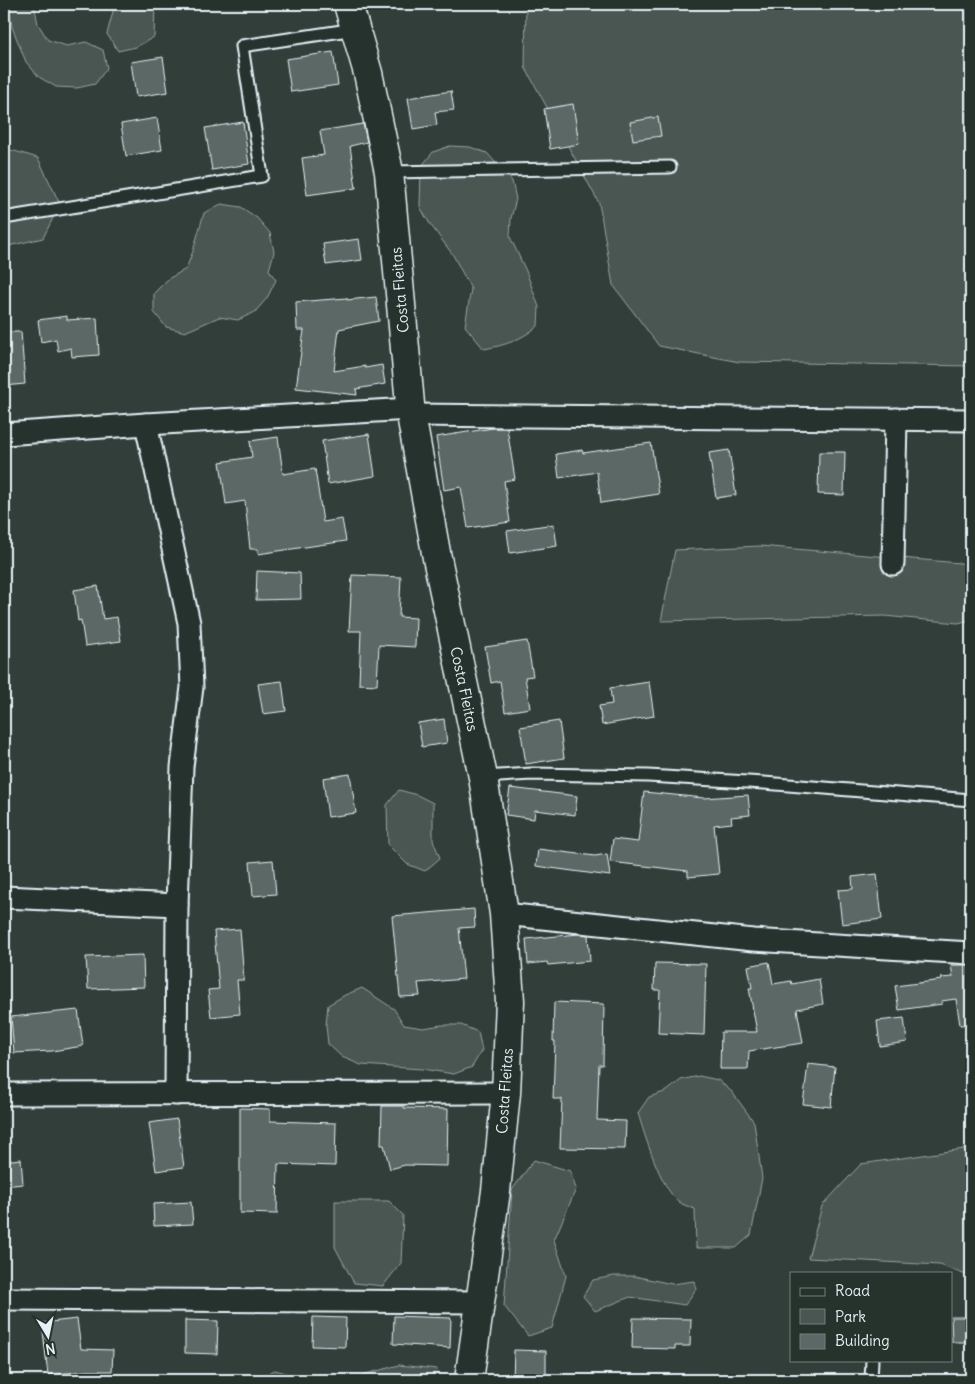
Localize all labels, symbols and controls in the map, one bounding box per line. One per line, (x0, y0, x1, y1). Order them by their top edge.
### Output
street label: Costa Fleitas (386, 246, 413, 334)
street label: Costa Fleitas (446, 645, 483, 733)
street label: Costa Fleitas (492, 1047, 517, 1134)
legend (790, 1272, 952, 1362)
text: Road (835, 1281, 870, 1300)
text: Park (835, 1307, 866, 1326)
north arrow (22, 1312, 72, 1362)
text: Building (835, 1331, 890, 1350)
text: N (44, 1339, 57, 1359)

